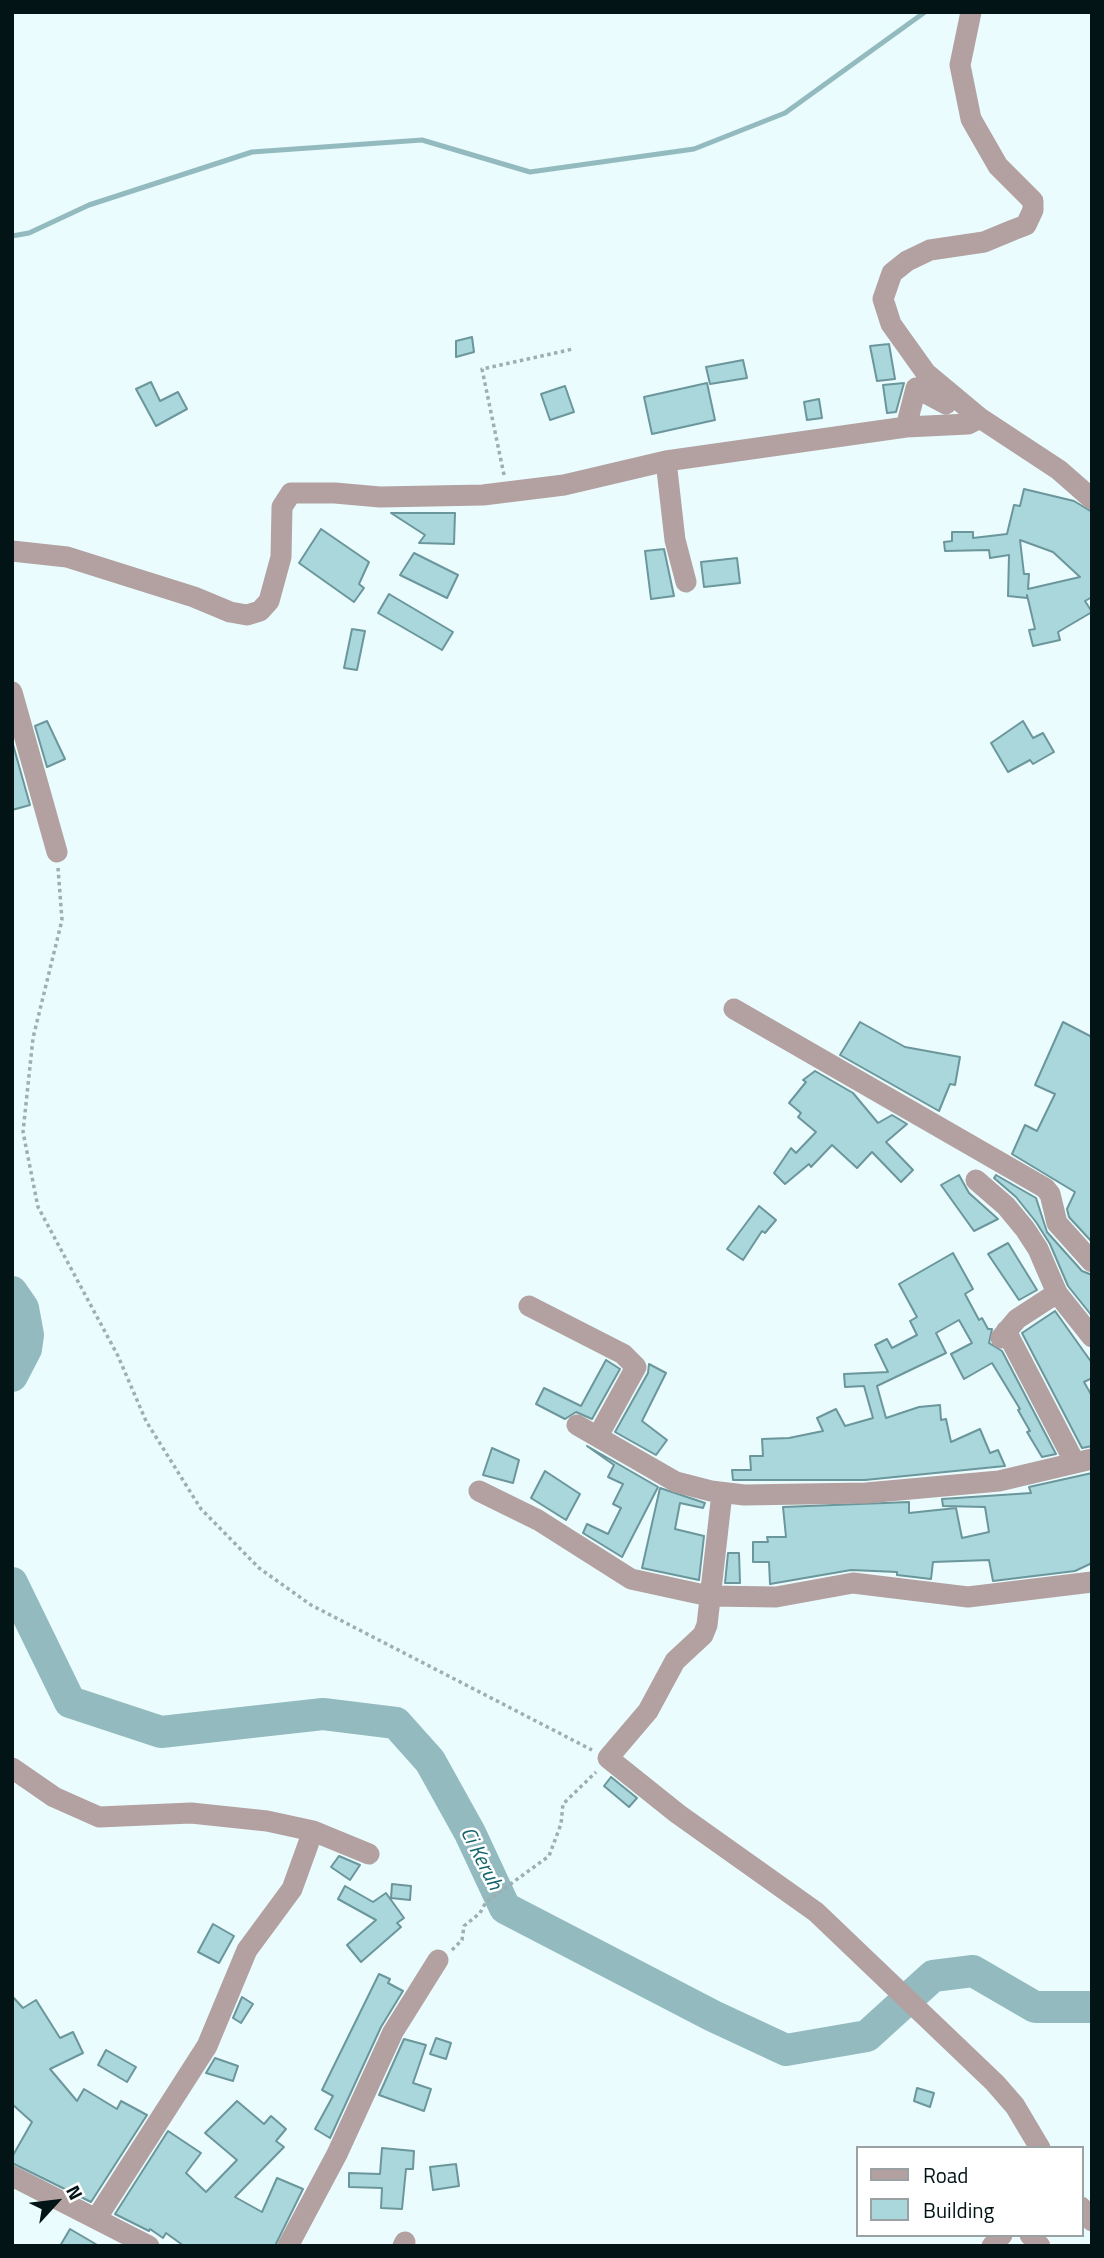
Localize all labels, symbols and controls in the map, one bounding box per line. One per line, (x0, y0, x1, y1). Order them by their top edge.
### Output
water label: Ci Keruh (454, 1823, 506, 1895)
legend (856, 2146, 1083, 2237)
text: Road (923, 2159, 968, 2191)
north arrow (21, 2167, 91, 2237)
text: N (59, 2180, 91, 2205)
text: Building (923, 2194, 994, 2226)

